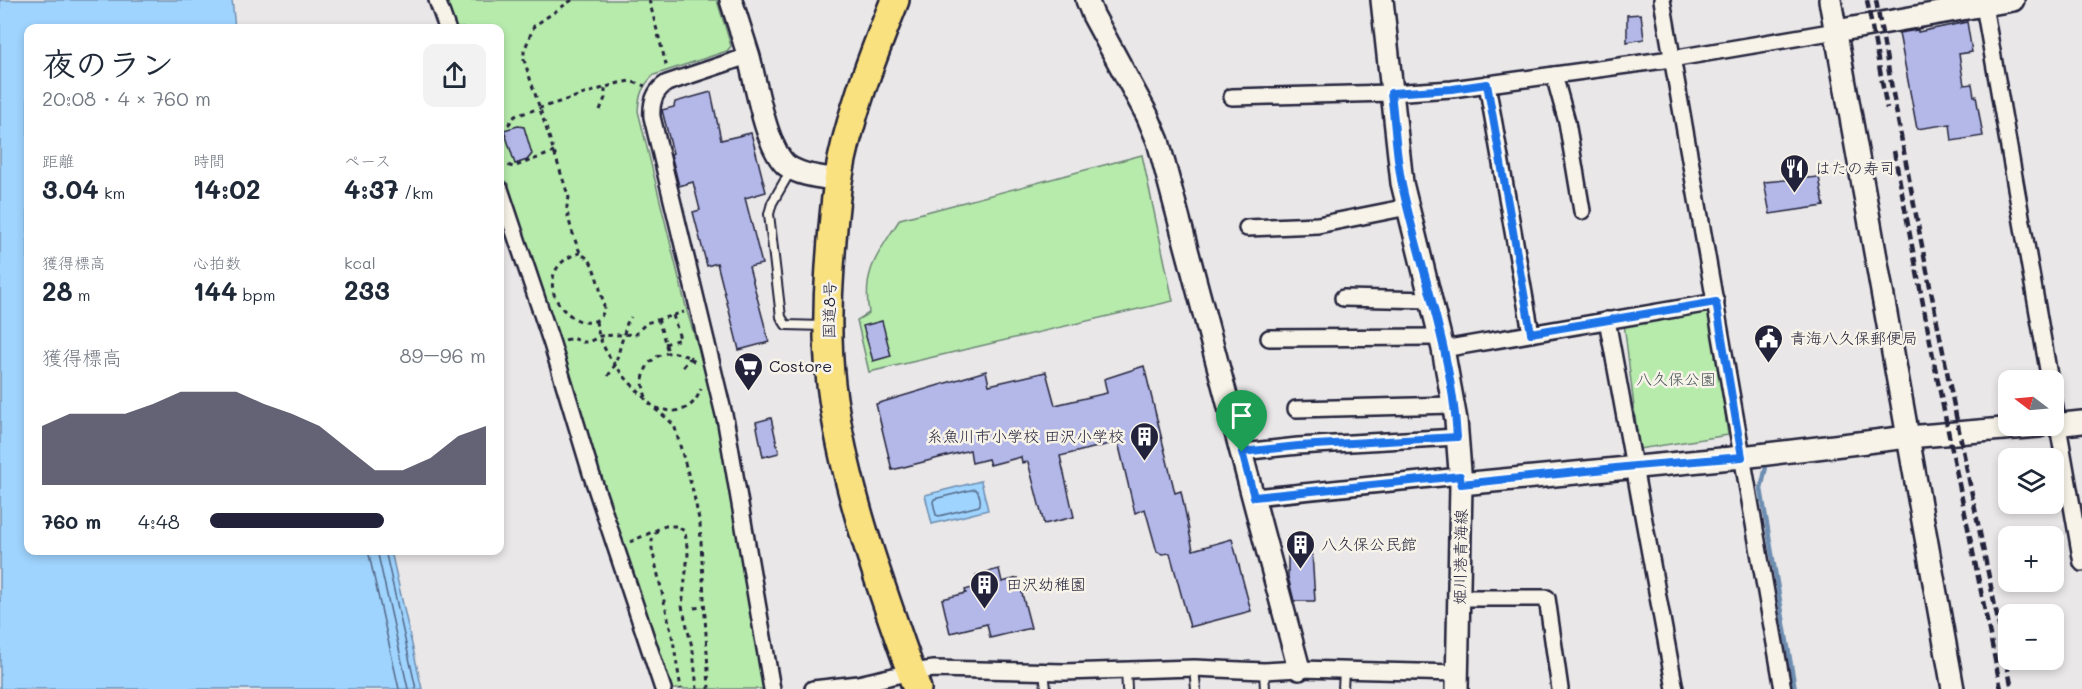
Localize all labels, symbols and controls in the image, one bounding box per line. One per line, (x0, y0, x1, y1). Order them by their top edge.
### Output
text: 夜のラン (42, 41, 174, 84)
button: share (423, 44, 486, 107)
text: 20:08 · 4 × 760 m (42, 85, 211, 111)
text: 距離 (42, 150, 74, 171)
text: 時間 (193, 150, 225, 171)
text: ペース (344, 150, 391, 171)
restaurant icon: はたの寿司 (1778, 152, 1810, 194)
place label: はたの寿司 (1815, 157, 1895, 178)
text: 3.04 (42, 172, 99, 206)
text: 14:02 (193, 172, 261, 206)
text: 4:37 (344, 172, 399, 206)
text: km (99, 182, 125, 203)
text: /km (399, 182, 434, 203)
text: 獲得標高 (42, 252, 106, 273)
text: 心拍数 (193, 252, 241, 273)
text: kcal (344, 252, 376, 273)
text: 233 (344, 273, 390, 307)
text: 28 (42, 274, 73, 308)
text: 144 (193, 274, 238, 308)
street label: 国道8号 (817, 281, 840, 339)
text: m (73, 284, 91, 305)
text: bpm (238, 284, 275, 305)
public building icon: 青海八久保郵便局 (1753, 322, 1785, 364)
place label: 青海八久保郵便局 (1790, 327, 1918, 348)
text: 89–96 m (399, 342, 486, 368)
text: 獲得標高 (42, 344, 122, 370)
supermarket icon: Costore (732, 350, 764, 392)
place label: Costore (769, 355, 832, 376)
park label: 八久保公園 (1636, 368, 1716, 389)
north arrow (1998, 370, 2064, 436)
map controls (1998, 370, 2064, 670)
pin (1216, 390, 1267, 452)
icon: arrive (1225, 399, 1258, 432)
building icon: 糸魚川市小学校 田沢小学校 (1129, 420, 1161, 462)
place label: 糸魚川市小学校 田沢小学校 (927, 425, 1124, 446)
button: layers (1998, 448, 2064, 514)
text: 760 m (42, 508, 101, 534)
text: 4:48 (138, 508, 180, 534)
street label: 姫川港青海線 (1448, 509, 1471, 605)
button: + (1998, 526, 2064, 592)
building icon: 八久保公民館 (1284, 528, 1316, 570)
place label: 八久保公民館 (1321, 533, 1417, 554)
building icon: 田沢幼稚園 (969, 568, 1001, 610)
place label: 田沢幼稚園 (1006, 573, 1086, 594)
button: − (1998, 604, 2064, 670)

